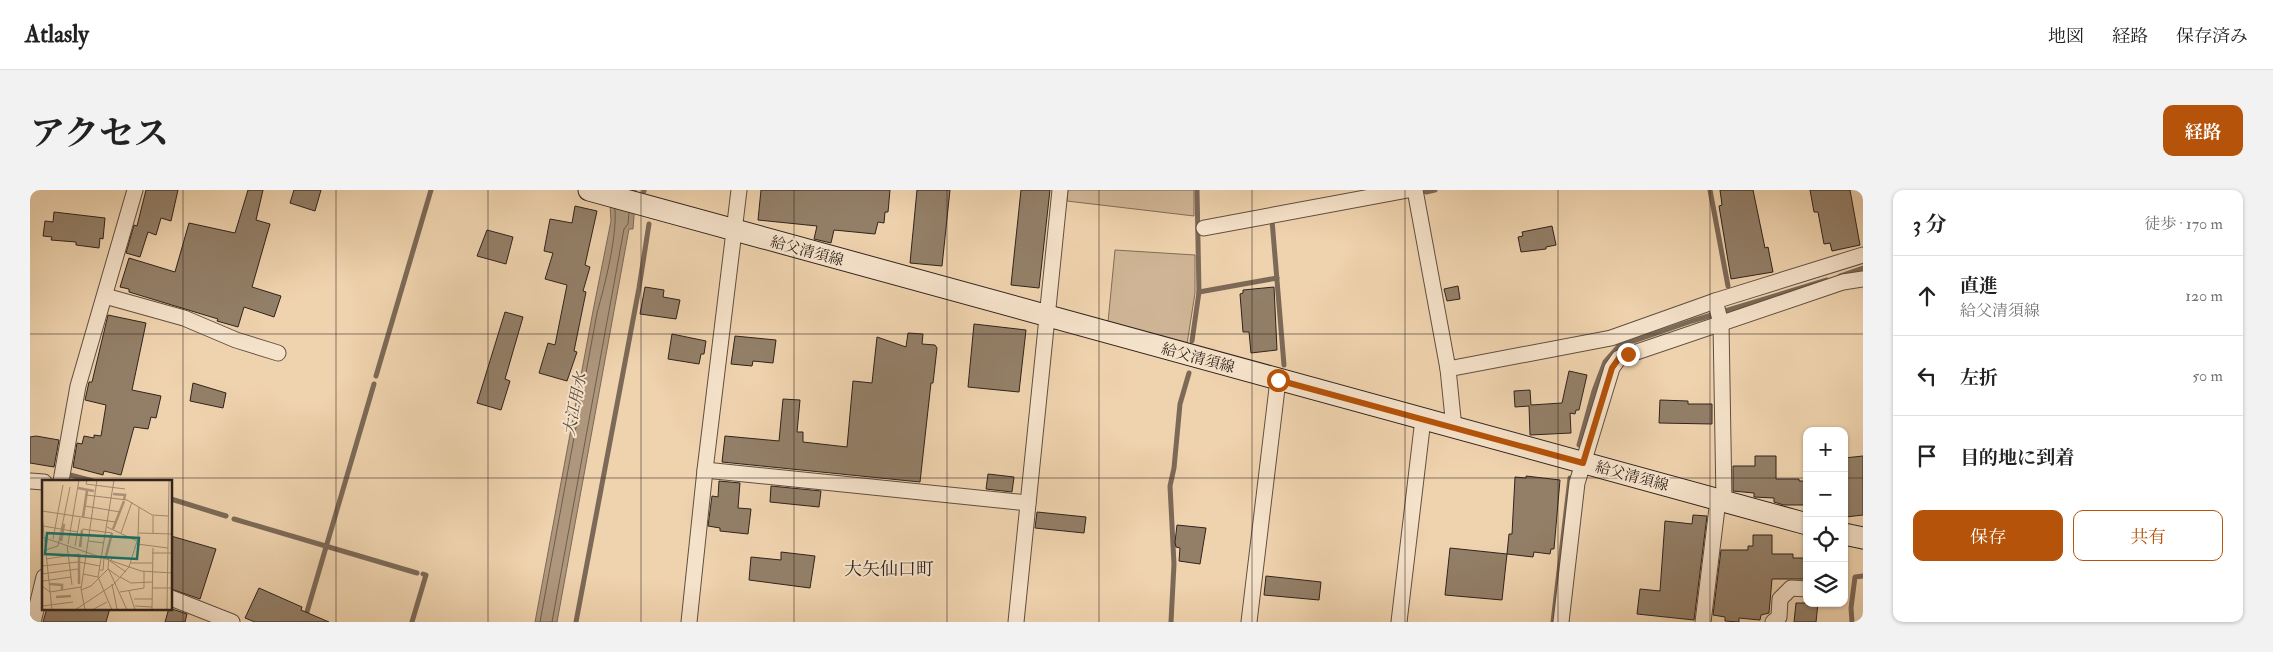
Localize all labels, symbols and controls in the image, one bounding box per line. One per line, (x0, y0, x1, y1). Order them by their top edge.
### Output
text: Atlasly (25, 19, 89, 50)
text: 地図 (2048, 25, 2084, 48)
text: 経路 (2112, 25, 2148, 48)
text: 保存済み (2176, 25, 2248, 48)
button: 経路 (2163, 105, 2243, 156)
text: アクセス (30, 112, 169, 156)
text: 3 分 (1913, 211, 1946, 238)
text: 徒歩 · 170 m (2144, 214, 2223, 234)
street label: 給父清須線 (768, 233, 846, 270)
text: 直進 (1960, 274, 1998, 298)
icon: ahead (1913, 282, 1941, 310)
text: 120 m (2185, 286, 2223, 306)
text: 給父清須線 (1960, 301, 2040, 321)
street label: 給父清須線 (1159, 340, 1237, 377)
route end (1617, 343, 1640, 366)
icon: left (1913, 362, 1941, 390)
text: 左折 (1960, 366, 1998, 390)
text: 50 m (2192, 366, 2223, 386)
water label: 大江用水 (559, 369, 591, 438)
route start (1267, 369, 1290, 392)
map controls (1803, 427, 1848, 607)
button: + (1803, 427, 1848, 472)
icon: arrive (1913, 442, 1941, 470)
text: 目的地に到着 (1960, 446, 2074, 470)
street label: 給父清須線 (1593, 458, 1671, 495)
button: − (1803, 472, 1848, 517)
inset map (42, 480, 172, 610)
button: 保存 (1913, 510, 2063, 561)
button: 共有 (2073, 510, 2223, 561)
button: locate (1803, 517, 1848, 562)
district label: 大矢仙口町 (844, 558, 934, 581)
button: layers (1803, 562, 1848, 607)

